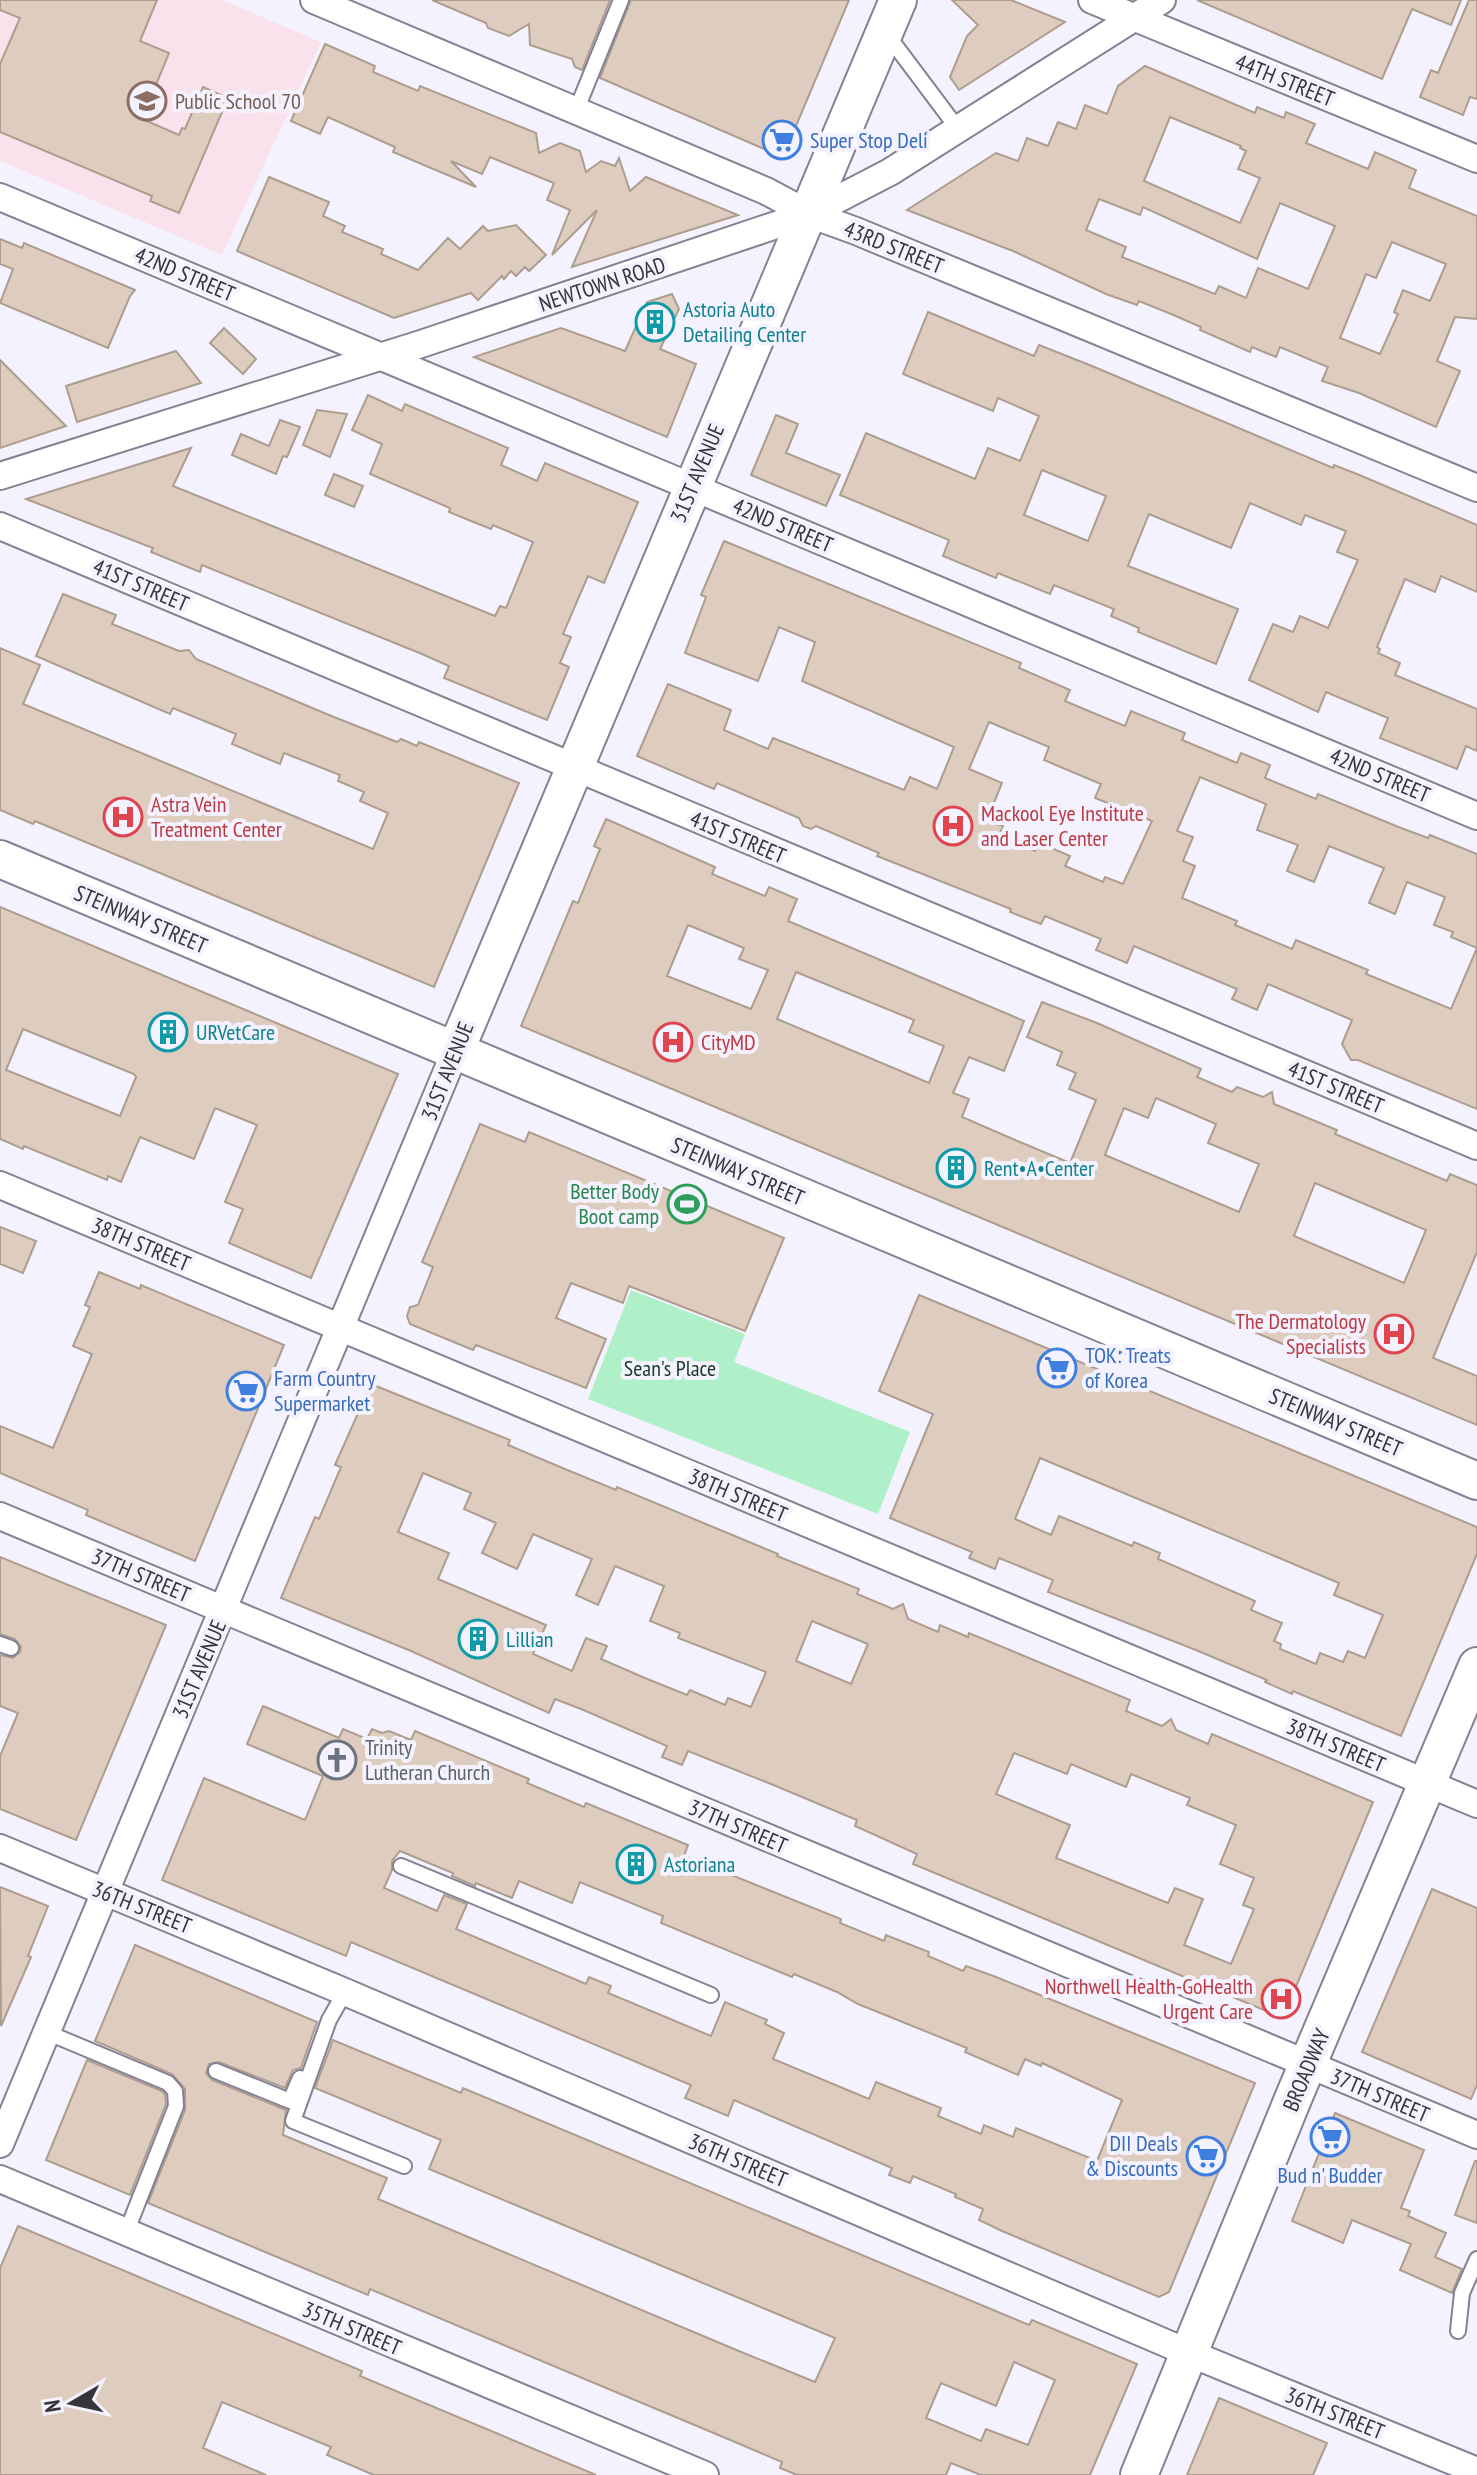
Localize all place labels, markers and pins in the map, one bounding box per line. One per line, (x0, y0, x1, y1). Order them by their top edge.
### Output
school or university icon: Public School 70 (126, 80, 168, 122)
place label: Public School 70 (175, 87, 301, 115)
supermarket icon: Super Stop Deli (761, 119, 803, 161)
place label: Super Stop Deli (810, 126, 928, 154)
place label: Astoria Auto Detailing Center (683, 295, 806, 348)
building icon: Astoria Auto Detailing Center (634, 301, 676, 343)
place label: Astra Vein Treatment Center (151, 790, 282, 843)
hospital icon: Astra Vein Treatment Center (102, 796, 144, 838)
place label: Mackool Eye Institute and Laser Center (981, 799, 1144, 852)
hospital icon: Mackool Eye Institute and Laser Center (932, 805, 974, 847)
building icon: URVetCare (147, 1011, 189, 1053)
place label: URVetCare (196, 1018, 275, 1046)
hospital icon: CityMD (652, 1021, 694, 1063)
place label: CityMD (701, 1028, 756, 1056)
building icon: Rent•A•Center (935, 1147, 977, 1189)
place label: Rent•A•Center (984, 1154, 1094, 1182)
place label: Better Body Boot camp (570, 1177, 660, 1230)
sports icon: Better Body Boot camp (666, 1183, 708, 1225)
place label: The Dermatology Specialists (1235, 1307, 1367, 1360)
hospital icon: The Dermatology Specialists (1373, 1313, 1415, 1355)
place label: TOK: Treats of Korea (1085, 1341, 1171, 1394)
supermarket icon: TOK: Treats of Korea (1036, 1347, 1078, 1389)
place label: Farm Country Supermarket (274, 1364, 376, 1417)
supermarket icon: Farm Country Supermarket (225, 1370, 267, 1412)
building icon: Lillian (457, 1618, 499, 1660)
place label: Lillian (506, 1625, 553, 1653)
place label: Trinity Lutheran Church (365, 1733, 490, 1786)
church icon: Trinity Lutheran Church (316, 1739, 358, 1781)
building icon: Astoriana (615, 1843, 657, 1885)
place label: Astoriana (664, 1850, 735, 1878)
place label: Northwell Health-GoHealth Urgent Care (1045, 1972, 1253, 2025)
hospital icon: Northwell Health-GoHealth Urgent Care (1260, 1978, 1302, 2020)
supermarket icon: Bud n' Budder (1309, 2116, 1351, 2158)
place label: DII Deals & Discounts (1085, 2129, 1178, 2182)
supermarket icon: DII Deals & Discounts (1185, 2135, 1227, 2177)
place label: Bud n' Budder (1277, 2161, 1383, 2189)

